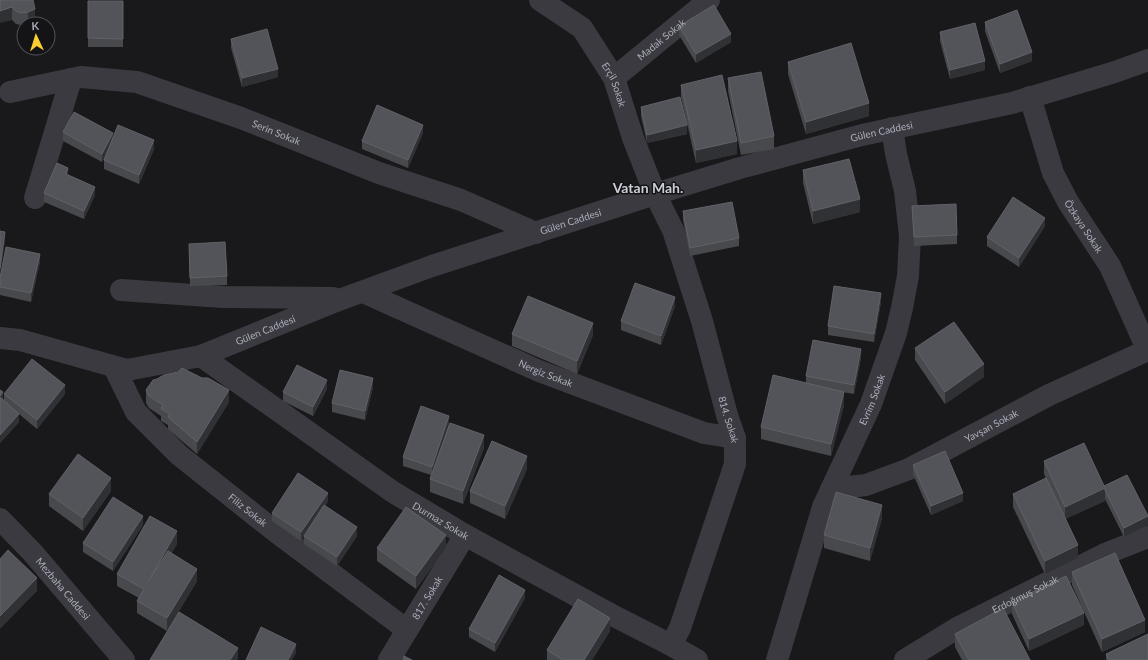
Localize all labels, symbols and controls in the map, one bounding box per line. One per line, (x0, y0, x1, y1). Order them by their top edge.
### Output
street label: Madak Sokak (635, 15, 688, 63)
north arrow (16, 16, 56, 56)
text: K (31, 19, 40, 32)
street label: Erçil Sokak (599, 60, 629, 109)
street label: Serin Sokak (250, 117, 303, 148)
street label: Gülen Caddesi (849, 118, 914, 144)
district label: Vatan Mah. (612, 179, 683, 196)
street label: Özkaya Sokak (1062, 197, 1106, 256)
street label: Gülen Caddesi (538, 206, 603, 237)
street label: Gülen Caddesi (234, 312, 297, 347)
street label: Nergiz Sokak (517, 357, 575, 389)
street label: Evrim Sokak (856, 371, 887, 427)
street label: 814. Sokak (716, 395, 741, 444)
street label: Yavşan Sokak (962, 406, 1021, 445)
street label: Filiz Sokak (226, 491, 271, 529)
street label: Durmaz Sokak (411, 499, 472, 542)
street label: Mezbaha Caddesi (33, 555, 93, 622)
street label: Erdoğmuş Sokak (990, 572, 1061, 616)
street label: 817. Sokak (409, 573, 445, 622)

